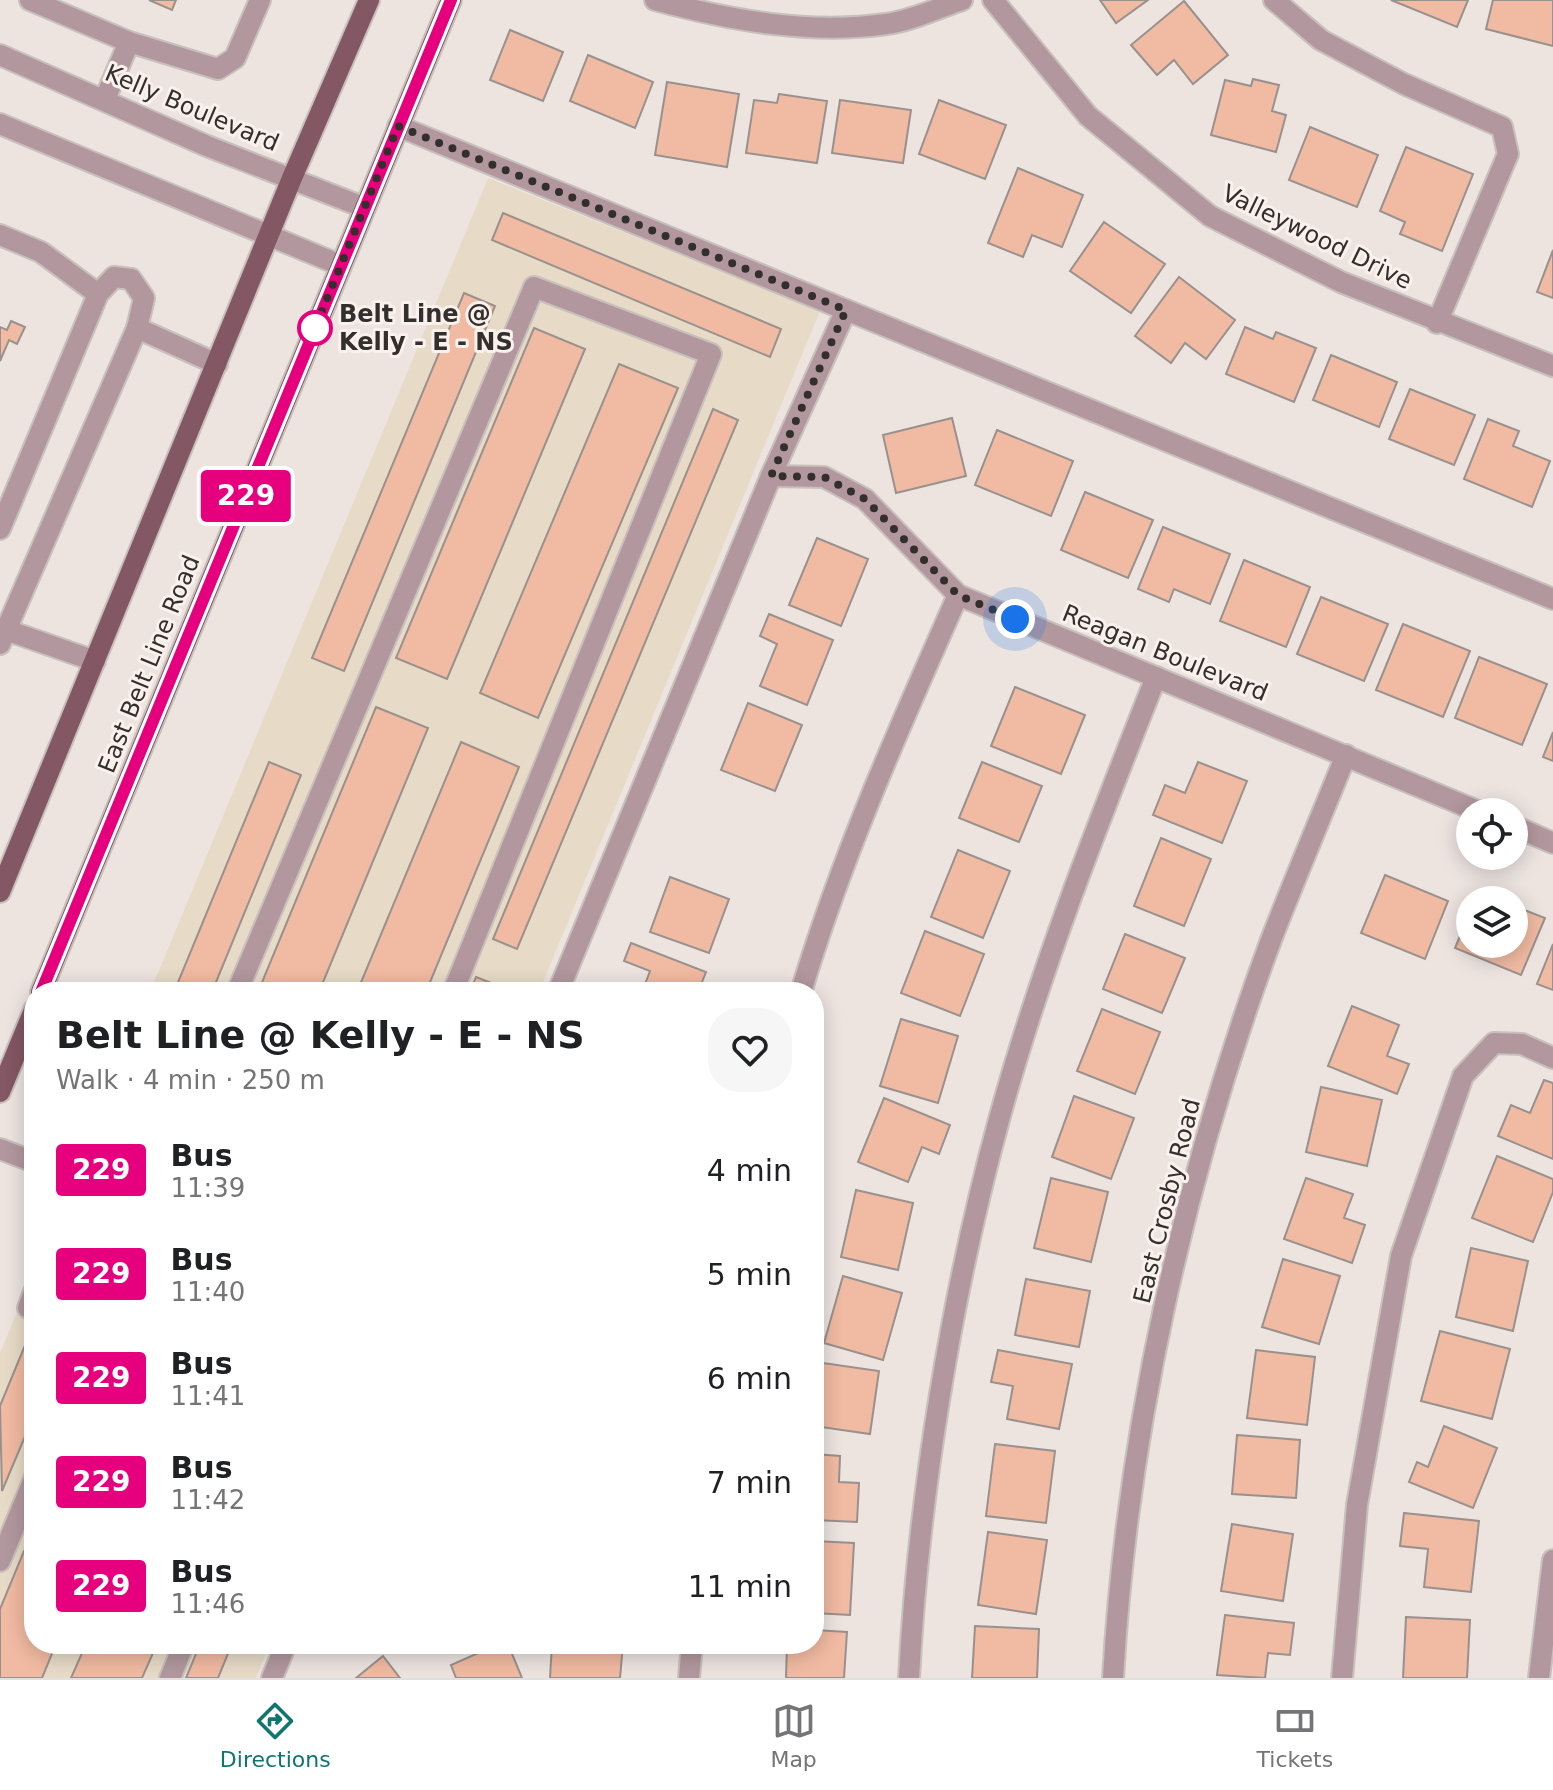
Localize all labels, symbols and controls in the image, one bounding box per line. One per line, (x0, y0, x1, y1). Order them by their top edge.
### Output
street label: Kelly Boulevard (101, 59, 283, 157)
street label: Valleywood Drive (1218, 179, 1416, 295)
place label: Belt Line @ Kelly - E - NS (339, 300, 513, 356)
marker: Belt Line @ Kelly - E - NS (298, 311, 332, 345)
line badge: 229 (200, 470, 292, 522)
text: 229 (217, 479, 275, 512)
street label: East Belt Line Road (93, 551, 205, 777)
your location (995, 599, 1035, 639)
street label: Reagan Boulevard (1058, 599, 1272, 707)
map controls (1456, 798, 1528, 958)
button: locate (1456, 798, 1528, 870)
button: layers (1456, 886, 1528, 958)
button: heart (708, 1008, 792, 1092)
text: Belt Line @ Kelly - E - NS (56, 1013, 585, 1057)
text: Walk · 4 min · 250 m (56, 1065, 325, 1095)
street label: East Crosby Road (1128, 1096, 1206, 1306)
text: Bus (170, 1138, 233, 1173)
text: 229 (72, 1153, 130, 1186)
text: 4 min (707, 1153, 792, 1188)
text: 11:39 (170, 1173, 245, 1203)
text: Bus (170, 1242, 233, 1277)
text: 229 (72, 1257, 130, 1290)
text: 5 min (707, 1257, 792, 1292)
text: 11:40 (170, 1277, 245, 1307)
text: Bus (170, 1346, 233, 1381)
text: 229 (72, 1361, 130, 1394)
text: 6 min (707, 1361, 792, 1396)
text: 11:41 (170, 1381, 245, 1411)
text: Bus (170, 1450, 233, 1485)
text: 229 (72, 1465, 130, 1498)
text: 7 min (707, 1465, 792, 1500)
text: 11:42 (170, 1485, 245, 1515)
text: Bus (170, 1554, 233, 1589)
text: 229 (72, 1569, 130, 1602)
text: 11 min (688, 1569, 792, 1604)
text: 11:46 (170, 1589, 245, 1619)
tab: Directions (220, 1699, 331, 1772)
tab: Map (770, 1699, 817, 1772)
tab: Tickets (1257, 1699, 1333, 1772)

